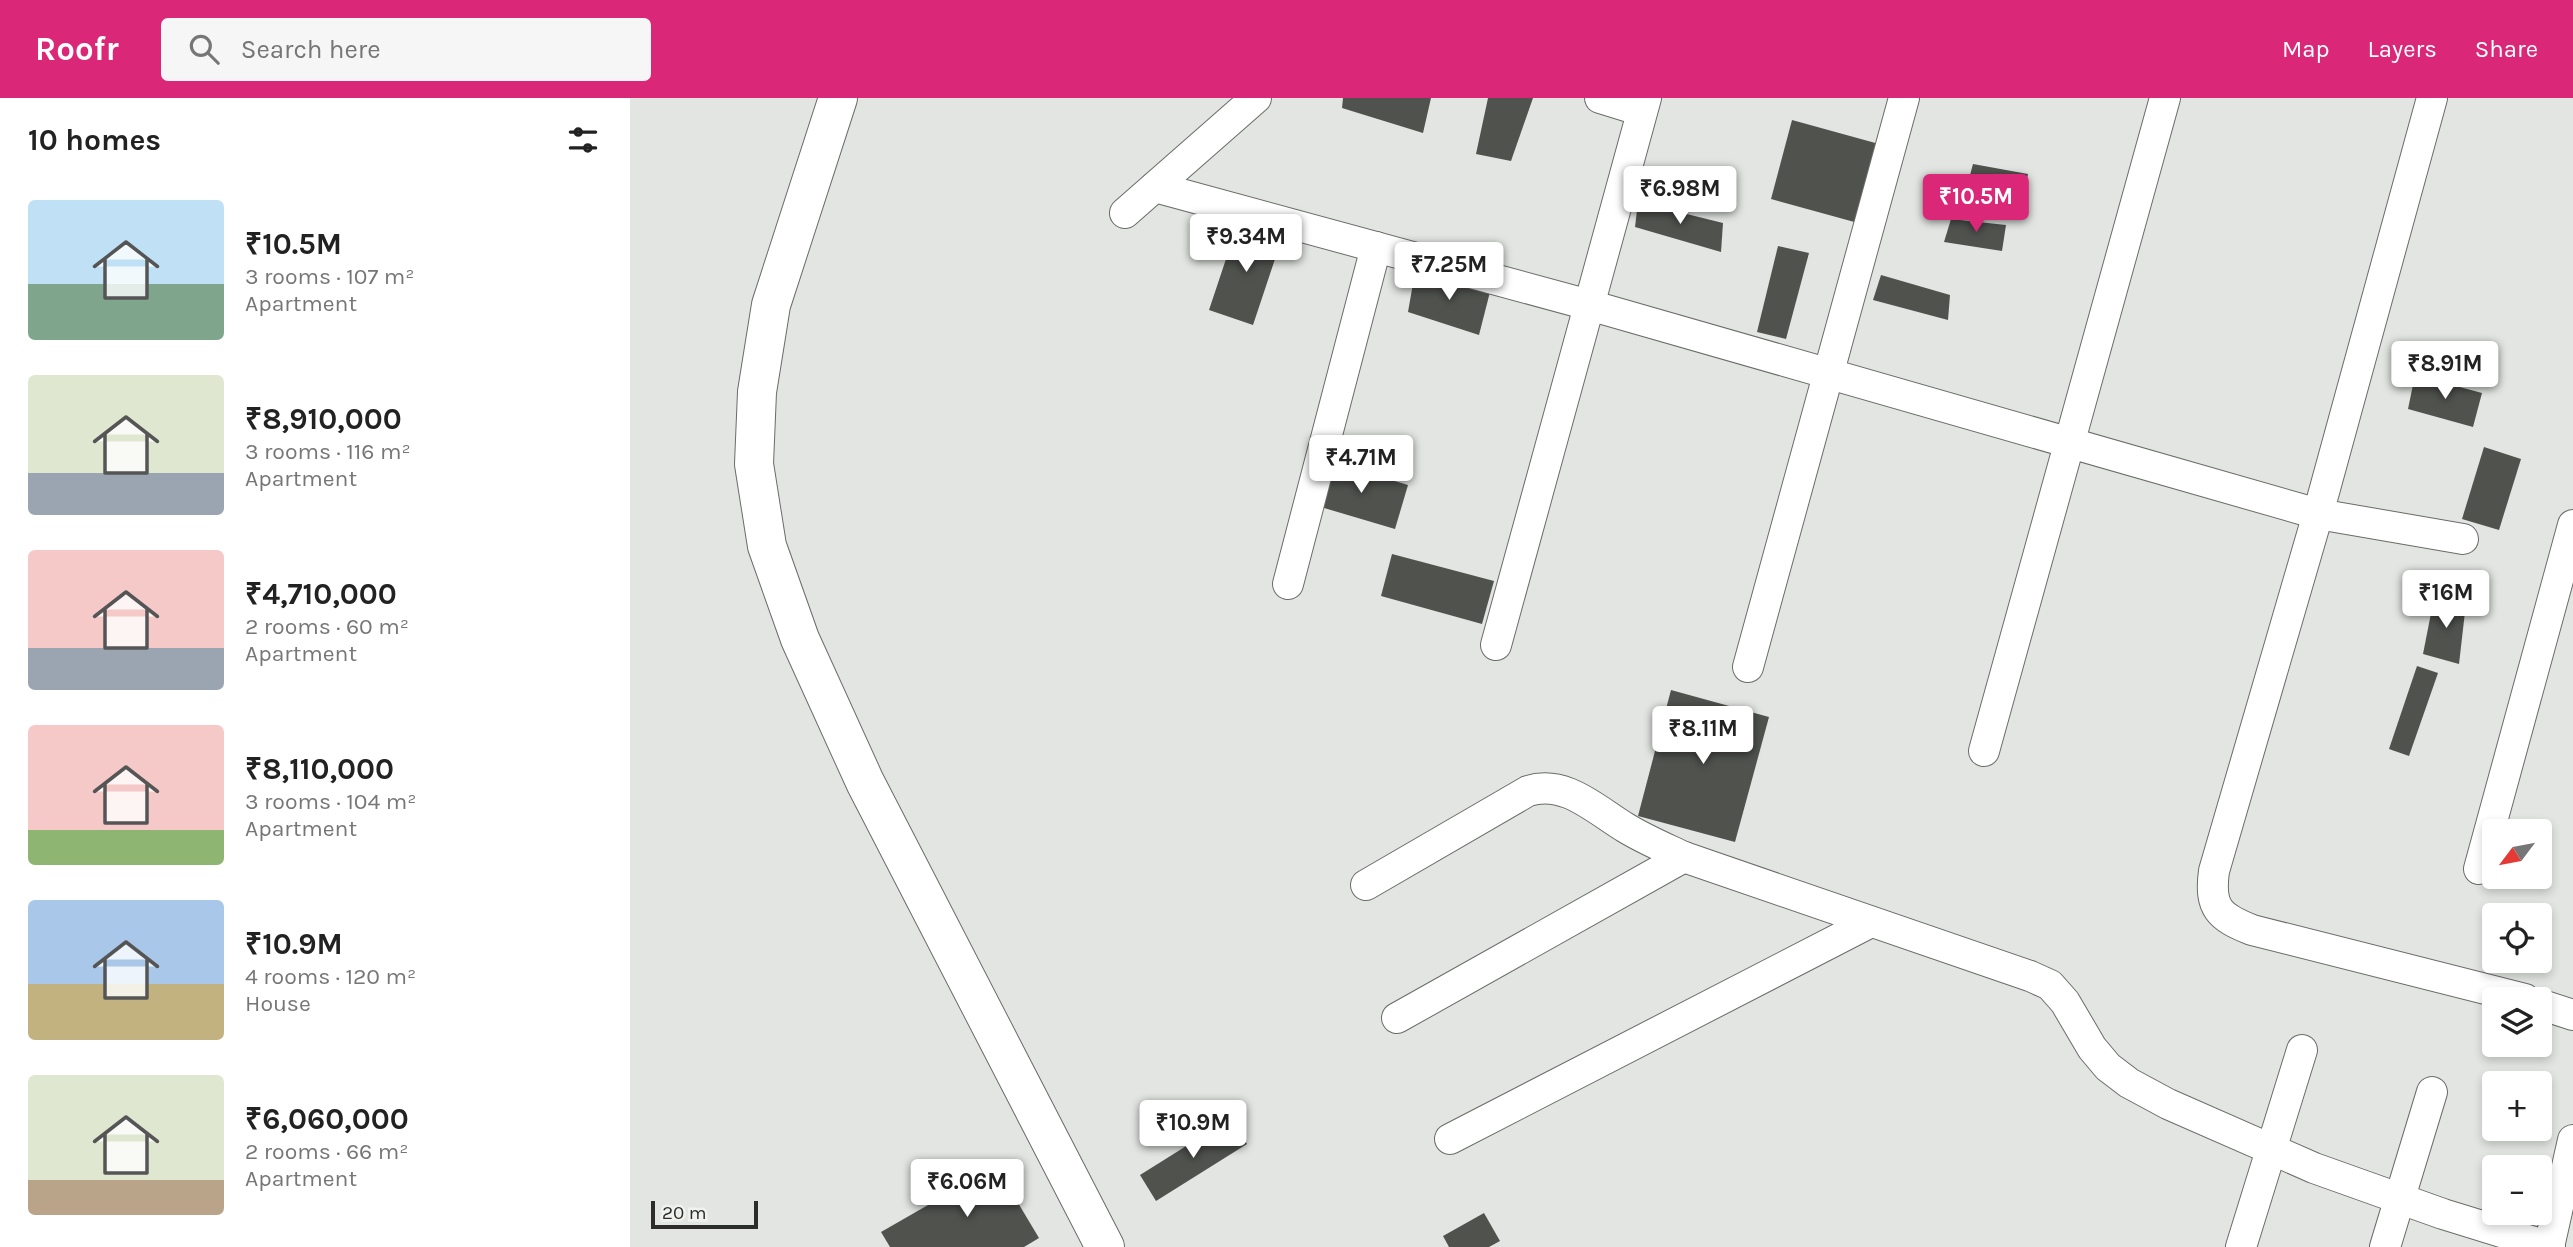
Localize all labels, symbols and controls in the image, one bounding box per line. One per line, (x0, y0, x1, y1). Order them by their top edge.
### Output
search box (161, 18, 651, 81)
text: Roofr (35, 30, 119, 68)
icon: search (185, 30, 223, 68)
text: Search here (241, 34, 381, 65)
text: Map (2282, 35, 2330, 63)
text: Layers (2368, 35, 2437, 63)
text: Share (2475, 35, 2538, 63)
icon: filters (564, 121, 602, 159)
text: 10 homes (28, 122, 161, 158)
pin: ₹6.98M (1623, 166, 1737, 226)
pin: ₹10.5M (1919, 174, 2033, 234)
text: ₹6.98M (1639, 175, 1721, 202)
text: ₹10.5M (1939, 183, 2013, 210)
pin: ₹9.34M (1189, 214, 1303, 274)
text: ₹9.34M (1206, 223, 1286, 250)
text: ₹10.5M (245, 226, 342, 262)
icon: home (84, 228, 168, 312)
pin: ₹7.25M (1392, 242, 1506, 302)
text: ₹7.25M (1411, 251, 1487, 278)
text: 3 rooms · 107 m² (245, 263, 414, 290)
text: Apartment (245, 290, 357, 317)
pin: ₹8.91M (2388, 342, 2502, 401)
text: ₹8.91M (2407, 350, 2483, 377)
text: ₹8,910,000 (245, 401, 402, 437)
icon: home (84, 403, 168, 487)
pin: ₹4.71M (1304, 436, 1418, 495)
text: 3 rooms · 116 m² (245, 438, 411, 465)
text: ₹4.71M (1325, 444, 1397, 471)
text: Apartment (245, 465, 357, 492)
pin: ₹16M (2405, 570, 2487, 630)
text: ₹4,710,000 (245, 576, 397, 612)
icon: home (84, 578, 168, 662)
text: ₹16M (2418, 579, 2474, 606)
text: 2 rooms · 60 m² (245, 613, 409, 640)
text: Apartment (245, 640, 357, 667)
pin: ₹8.11M (1646, 706, 1760, 766)
text: ₹8.11M (1668, 715, 1738, 742)
text: ₹8,110,000 (245, 751, 394, 787)
icon: home (84, 753, 168, 837)
text: 3 rooms · 104 m² (245, 788, 416, 815)
text: Apartment (245, 815, 357, 842)
north arrow (2482, 819, 2552, 889)
map controls (2482, 819, 2552, 1225)
button: locate (2482, 903, 2552, 973)
text: ₹10.9M (245, 926, 343, 962)
icon: home (84, 928, 168, 1012)
text: 4 rooms · 120 m² (245, 963, 416, 990)
button: layers (2482, 987, 2552, 1057)
text: House (245, 990, 311, 1017)
button: + (2482, 1071, 2552, 1141)
pin: ₹10.9M (1136, 1100, 1250, 1160)
text: ₹6,060,000 (245, 1101, 409, 1137)
icon: home (84, 1103, 168, 1187)
text: ₹10.9M (1156, 1109, 1231, 1136)
text: 2 rooms · 66 m² (245, 1138, 408, 1165)
button: − (2482, 1155, 2552, 1225)
pin: ₹6.06M (910, 1160, 1024, 1219)
text: Apartment (245, 1165, 357, 1192)
text: ₹6.06M (927, 1168, 1007, 1195)
scale bar (651, 1198, 758, 1230)
text: 20 m (662, 1202, 707, 1224)

